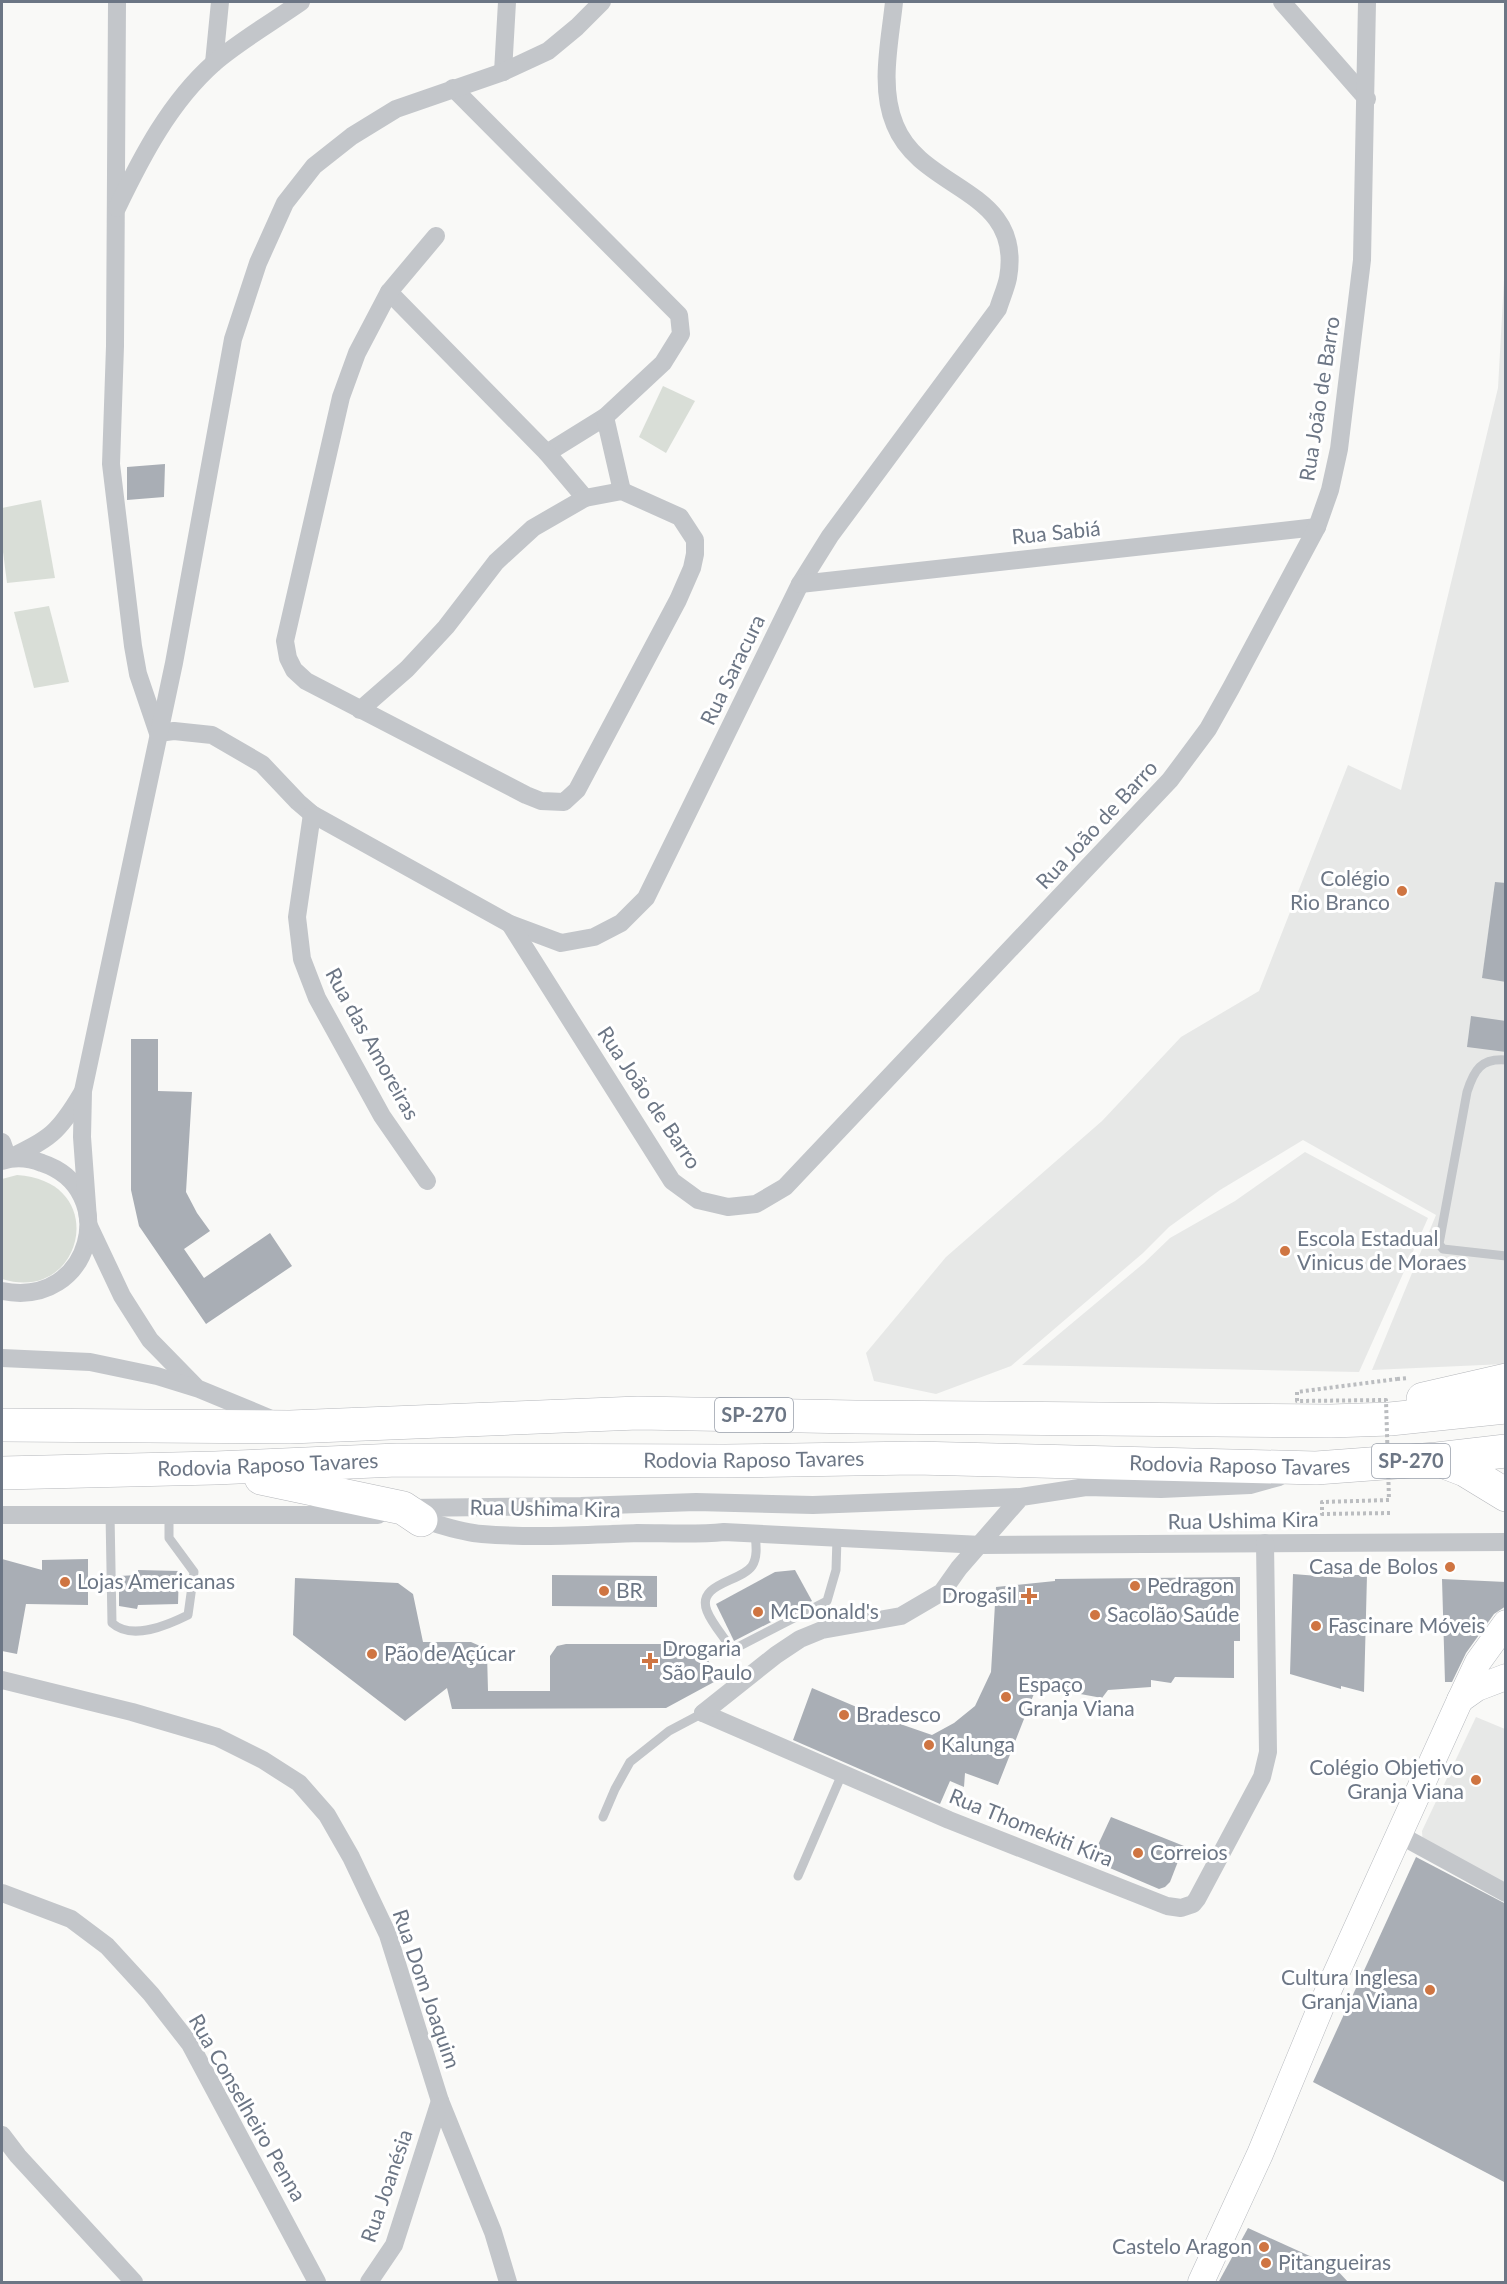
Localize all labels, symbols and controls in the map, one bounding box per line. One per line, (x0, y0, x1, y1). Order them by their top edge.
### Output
street label: Rua João de Barro (1293, 314, 1344, 483)
street label: Rua Sabiá (1010, 514, 1101, 549)
street label: Rua Saracura (694, 610, 769, 729)
street label: Rua João de Barro (1030, 754, 1162, 893)
place label: Colégio Rio Branco (1290, 865, 1390, 914)
marker: Colégio Rio Branco (1395, 884, 1409, 898)
street label: Rua das Amoreiras (321, 963, 425, 1124)
street label: Rua João de Barro (593, 1021, 707, 1173)
place label: Escola Estadual Vinicus de Moraes (1297, 1225, 1467, 1274)
marker: Escola Estadual Vinicus de Moraes (1278, 1244, 1292, 1258)
road number: SP-270 (715, 1398, 793, 1432)
road number: SP-270 (1372, 1444, 1450, 1478)
street label: Rodovia Raposo Tavares (643, 1445, 864, 1472)
street label: Rodovia Raposo Tavares (157, 1447, 379, 1480)
street label: Rodovia Raposo Tavares (1129, 1449, 1351, 1479)
street label: Rua Ushima Kira (469, 1494, 621, 1521)
street label: Rua Ushima Kira (1167, 1506, 1319, 1533)
place label: Casa de Bolos (1309, 1553, 1438, 1578)
marker: Casa de Bolos (1443, 1560, 1457, 1574)
place label: Lojas Americanas (77, 1568, 235, 1593)
place label: Pedragon (1147, 1572, 1234, 1597)
marker: Lojas Americanas (58, 1575, 72, 1589)
place label: BR (616, 1577, 644, 1602)
marker: Pedragon (1128, 1579, 1142, 1593)
place label: Drogasil (942, 1582, 1017, 1607)
marker: BR (597, 1584, 611, 1598)
marker: Drogasil (1022, 1589, 1036, 1603)
place label: McDonald's (770, 1598, 879, 1623)
place label: Sacolão Saúde (1107, 1601, 1239, 1626)
marker: McDonald's (751, 1605, 765, 1619)
marker: Sacolão Saúde (1088, 1608, 1102, 1622)
place label: Fascinare Móveis (1328, 1612, 1485, 1637)
marker: Fascinare Móveis (1309, 1619, 1323, 1633)
place label: Drogaria São Paulo (662, 1635, 752, 1684)
place label: Pão de Açúcar (384, 1640, 516, 1665)
marker: Pão de Açúcar (365, 1647, 379, 1661)
marker: Drogaria São Paulo (643, 1654, 657, 1668)
place label: Espaço Granja Viana (1018, 1671, 1135, 1720)
marker: Espaço Granja Viana (999, 1690, 1013, 1704)
place label: Bradesco (856, 1701, 941, 1726)
marker: Bradesco (837, 1708, 851, 1722)
place label: Kalunga (941, 1731, 1015, 1756)
marker: Kalunga (922, 1738, 936, 1752)
place label: Colégio Objetivo Granja Viana (1309, 1754, 1464, 1803)
marker: Colégio Objetivo Granja Viana (1469, 1773, 1483, 1787)
street label: Rua Thomekiti Kira (946, 1782, 1117, 1871)
place label: Correios (1150, 1839, 1228, 1864)
marker: Correios (1131, 1846, 1145, 1860)
street label: Rua Dom Joaquim (388, 1906, 466, 2071)
place label: Cultura Inglesa Granja Viana (1281, 1964, 1418, 2013)
marker: Cultura Inglesa Granja Viana (1423, 1983, 1437, 1997)
street label: Rua Conselheiro Penna (184, 2009, 312, 2205)
street label: Rua Joanésia (355, 2126, 417, 2245)
place label: Castelo Aragon (1112, 2233, 1252, 2258)
marker: Castelo Aragon (1257, 2240, 1271, 2254)
place label: Pitangueiras (1278, 2249, 1391, 2274)
marker: Pitangueiras (1259, 2256, 1273, 2270)

